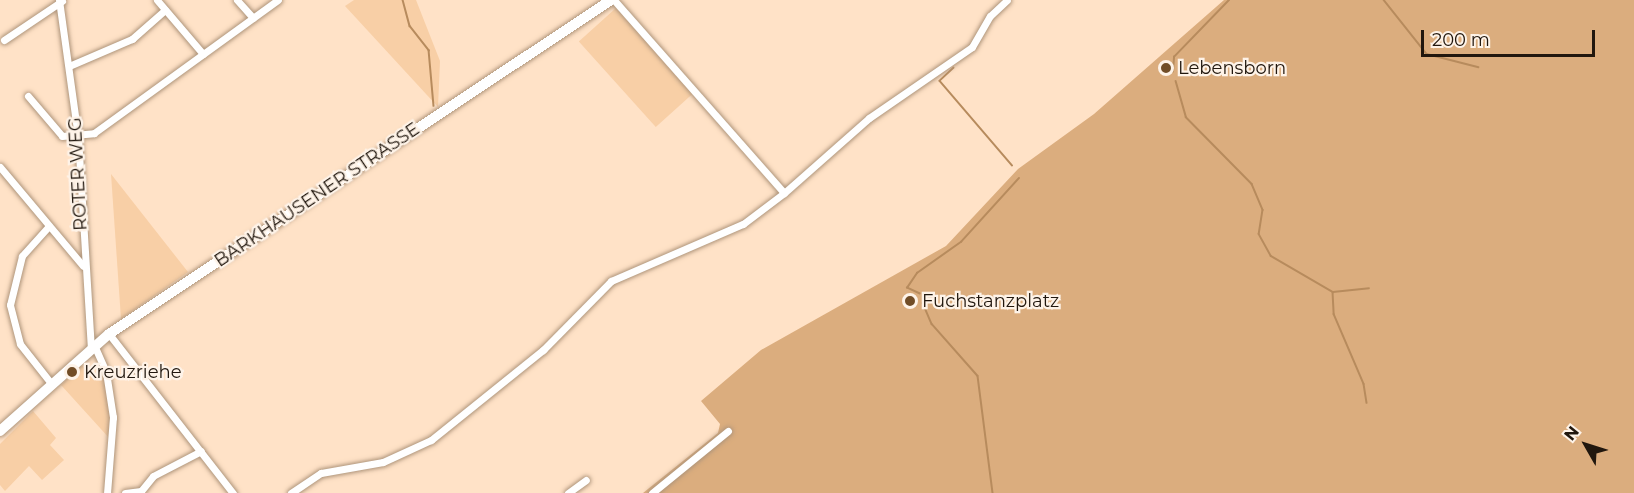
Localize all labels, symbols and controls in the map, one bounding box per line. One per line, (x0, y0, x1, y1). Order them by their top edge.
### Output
scale bar (1424, 18, 1598, 56)
text: 200 m (1432, 29, 1490, 51)
place label: Lebensborn (1178, 57, 1286, 79)
marker: Lebensborn (1159, 61, 1173, 75)
street label: ROTER WEG (64, 117, 92, 231)
street label: BARKHAUSENER STRASSE (210, 118, 424, 272)
place label: Fuchstanzplatz (922, 290, 1059, 312)
marker: Fuchstanzplatz (903, 294, 917, 308)
place label: Kreuzriehe (84, 361, 182, 383)
marker: Kreuzriehe (65, 365, 79, 379)
north arrow (1556, 415, 1616, 475)
text: N (1560, 422, 1583, 444)

